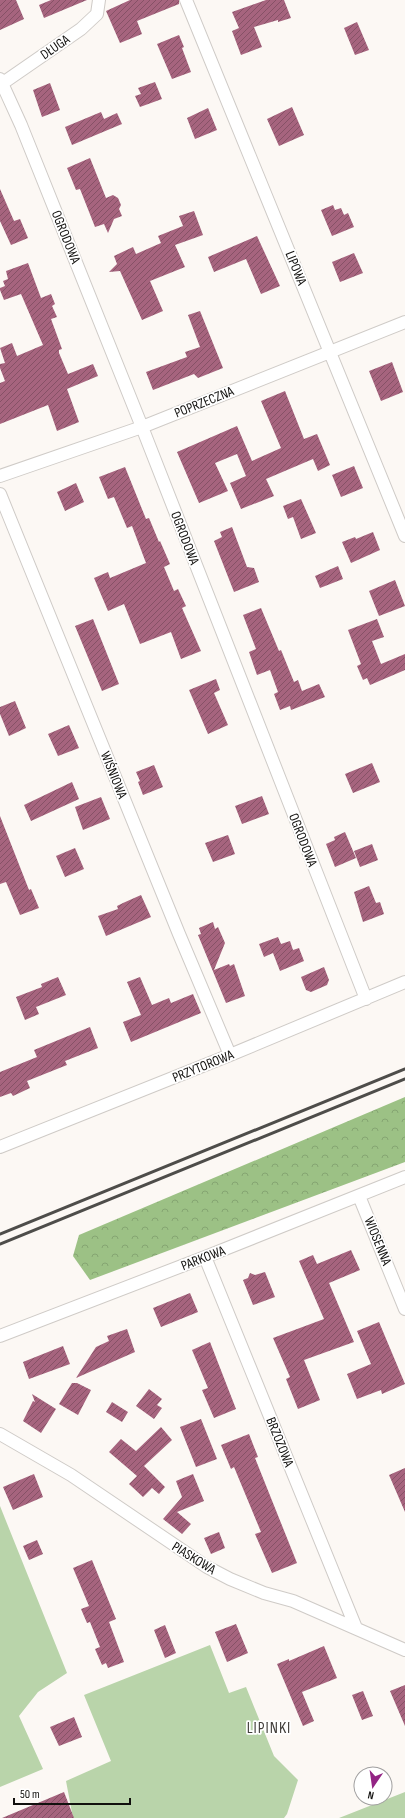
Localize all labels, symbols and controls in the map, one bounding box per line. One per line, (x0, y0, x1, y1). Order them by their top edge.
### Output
street label: DŁUGA (37, 30, 74, 63)
street label: OGRODOWA (48, 208, 85, 267)
street label: LIPOWA (281, 248, 311, 289)
street label: POPRZECZNA (172, 382, 237, 422)
street label: OGRODOWA (167, 509, 203, 568)
street label: WIŚNIOWA (97, 749, 132, 802)
street label: OGRODOWA (285, 811, 321, 870)
street label: PRZYTOROWA (170, 1046, 237, 1086)
street label: WIOSENNA (361, 1214, 396, 1269)
street label: PARKOWA (179, 1241, 228, 1274)
street label: BRZOZOWA (262, 1415, 298, 1470)
street label: PIASKOWA (169, 1538, 220, 1579)
district label: LIPINKI (247, 1719, 291, 1738)
north arrow (353, 1766, 393, 1806)
scale bar (14, 1780, 130, 1806)
text: 50 m (20, 1787, 40, 1802)
text: N (366, 1788, 375, 1802)

